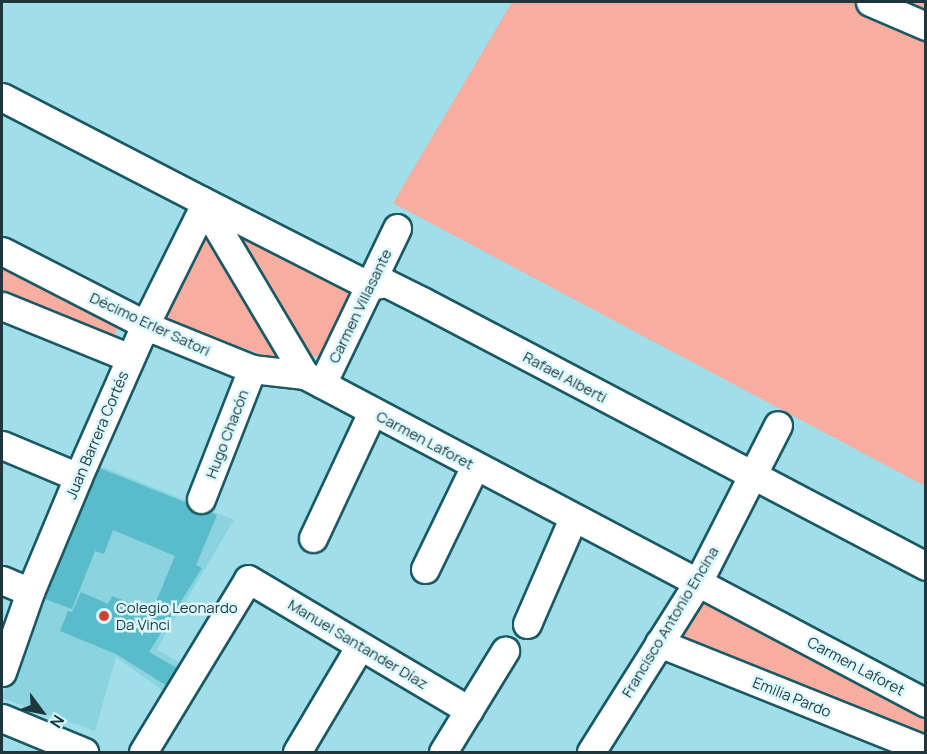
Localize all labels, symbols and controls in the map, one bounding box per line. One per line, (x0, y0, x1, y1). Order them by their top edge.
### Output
street label: Carmen Villasante (325, 246, 395, 366)
street label: Décimo Erler Satori (87, 288, 213, 360)
street label: Rafael Alberti (520, 347, 610, 407)
street label: Juan Barrera Cortés (62, 368, 132, 502)
street label: Hugo Chacón (202, 387, 252, 481)
street label: Carmen Laforet (373, 407, 477, 473)
street label: Francisco Antonio Encina (618, 543, 722, 701)
street label: Manuel Santander Díaz (285, 595, 431, 693)
place label: Colegio Leonardo Da Vinci (116, 598, 238, 633)
marker: Colegio Leonardo Da Vinci (97, 609, 111, 623)
street label: Carmen Laforet (804, 633, 908, 699)
street label: Emilia Pardo (750, 673, 834, 721)
north arrow (12, 682, 72, 742)
text: N (45, 711, 70, 732)

